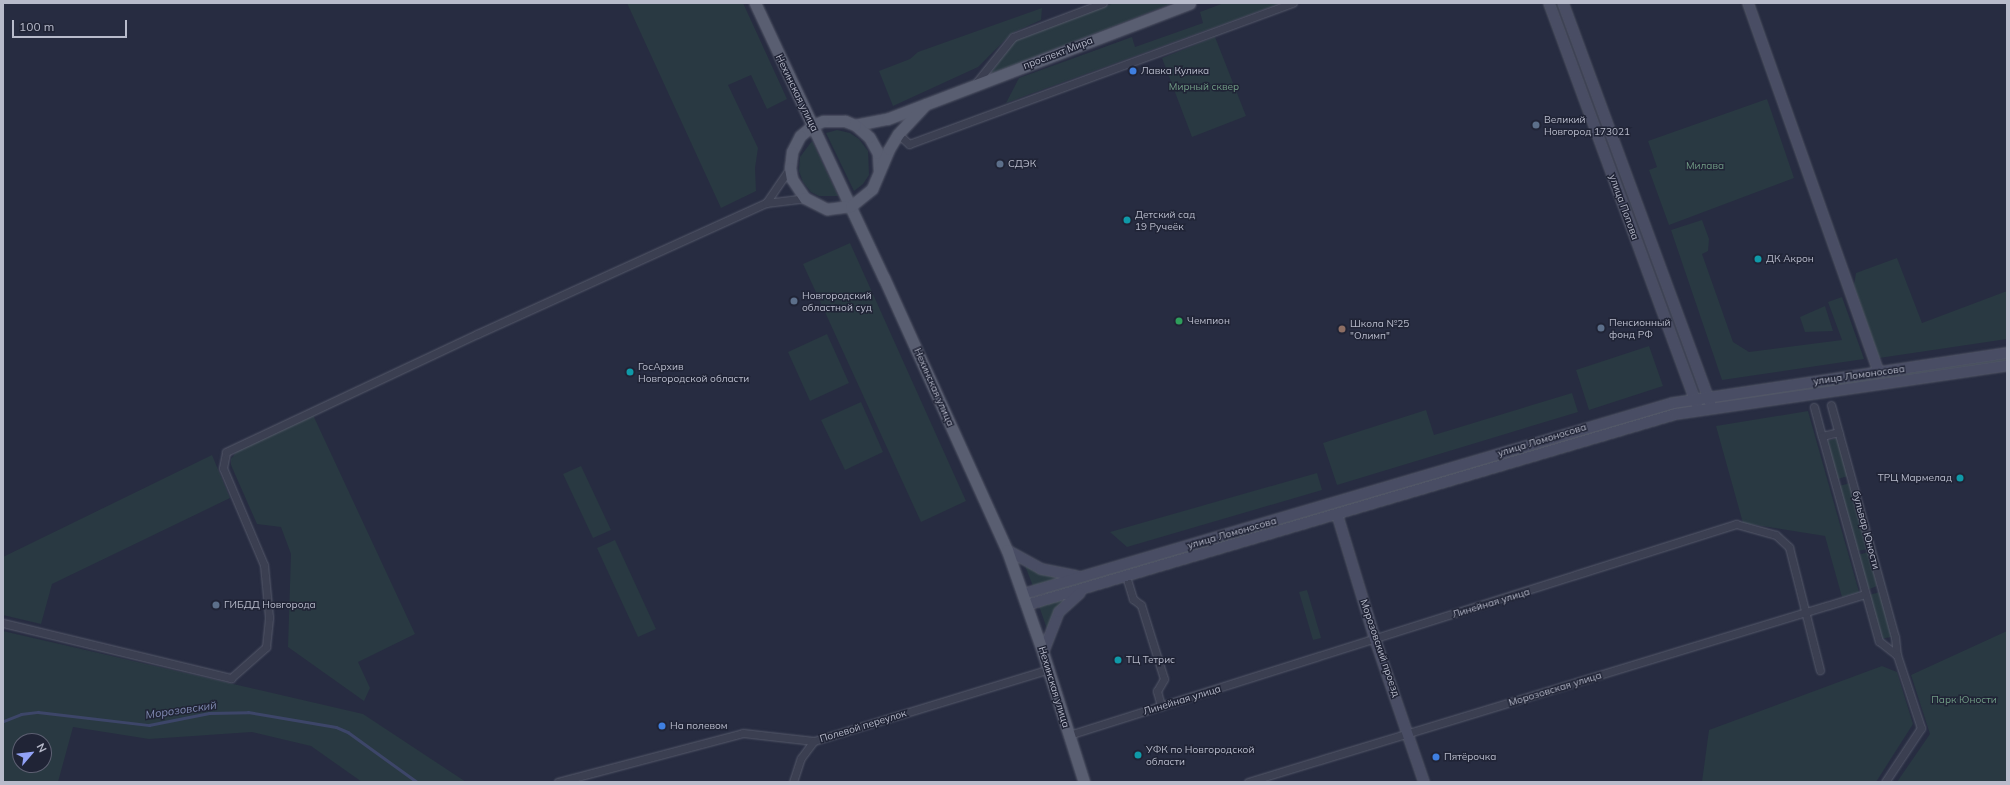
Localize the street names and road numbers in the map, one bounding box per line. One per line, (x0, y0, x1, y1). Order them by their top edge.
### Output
street label: проспект Мира (1021, 34, 1095, 72)
street label: Нехинская улица (773, 53, 821, 133)
street label: улица Попова (1607, 173, 1641, 241)
street label: Нехинская улица (911, 346, 957, 428)
street label: улица Ломоносова (1813, 363, 1905, 387)
street label: улица Ломоносова (1496, 421, 1588, 459)
street label: бульвар Юности (1850, 490, 1882, 570)
street label: улица Ломоносова (1186, 515, 1278, 551)
street label: Линейная улица (1451, 586, 1531, 620)
street label: Морозовский проезд (1358, 598, 1402, 698)
street label: Нехинская улица (1036, 645, 1072, 729)
street label: Морозовская улица (1507, 669, 1603, 709)
street label: Линейная улица (1142, 683, 1222, 717)
street label: Полевой переулок (818, 707, 908, 745)

